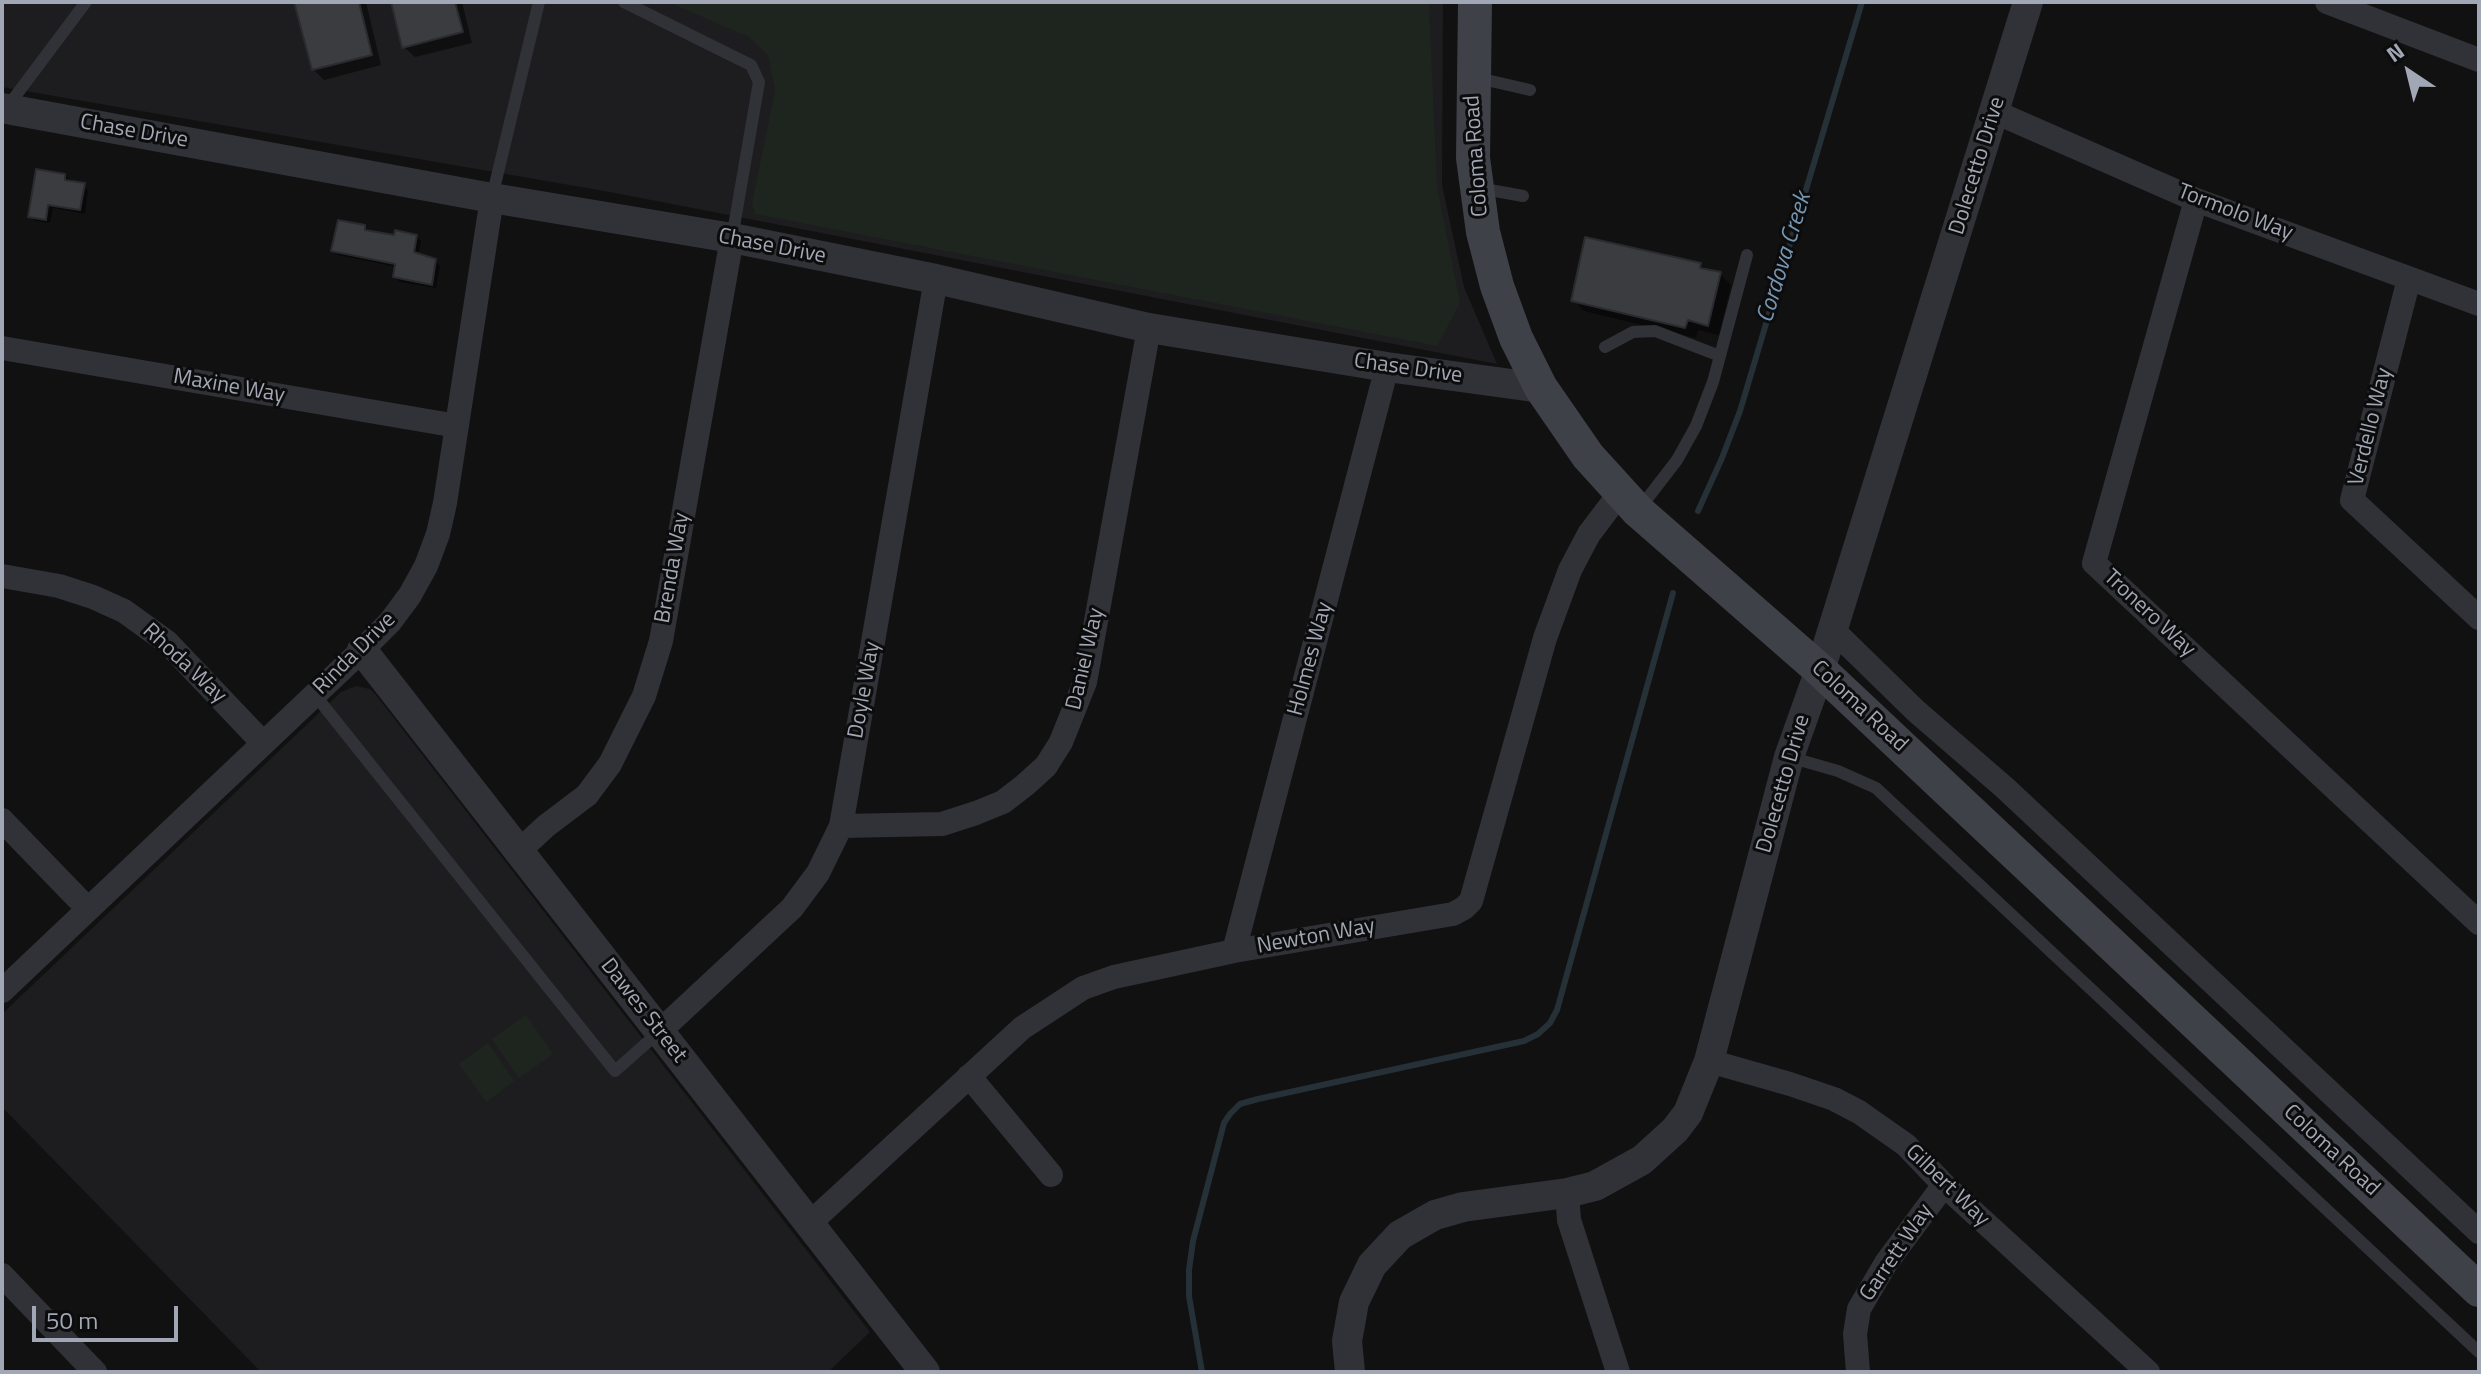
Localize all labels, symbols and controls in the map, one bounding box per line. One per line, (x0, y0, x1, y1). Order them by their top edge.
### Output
north arrow (2369, 32, 2449, 112)
text: N (2379, 34, 2411, 71)
street label: Coloma Road (1460, 94, 1494, 218)
street label: Dolecetto Drive (1945, 94, 2011, 238)
street label: Chase Drive (78, 110, 190, 154)
street label: Tormolo Way (2174, 179, 2296, 247)
water label: Cordova Creek (1752, 189, 1818, 327)
street label: Chase Drive (716, 224, 828, 270)
street label: Chase Drive (1352, 348, 1464, 390)
street label: Maxine Way (171, 364, 287, 410)
street label: Verdello Way (2344, 365, 2398, 489)
street label: Brenda Way (650, 511, 696, 625)
street label: Tronero Way (2098, 565, 2200, 663)
street label: Holmes Way (1283, 599, 1339, 719)
street label: Daniel Way (1061, 606, 1111, 712)
street label: Rinda Drive (308, 607, 402, 701)
street label: Rhoda Way (137, 618, 231, 710)
street label: Doyle Way (843, 639, 887, 741)
street label: Coloma Road (1805, 656, 1913, 758)
street label: Dolecetto Drive (1752, 712, 1816, 856)
street label: Newton Way (1255, 914, 1377, 960)
street label: Dawes Street (594, 954, 692, 1068)
street label: Coloma Road (2277, 1100, 2385, 1202)
street label: Gilbert Way (1899, 1139, 1995, 1233)
street label: Garrett Way (1855, 1199, 1939, 1307)
scale bar (36, 1290, 182, 1340)
text: 50 m (46, 1302, 98, 1338)

